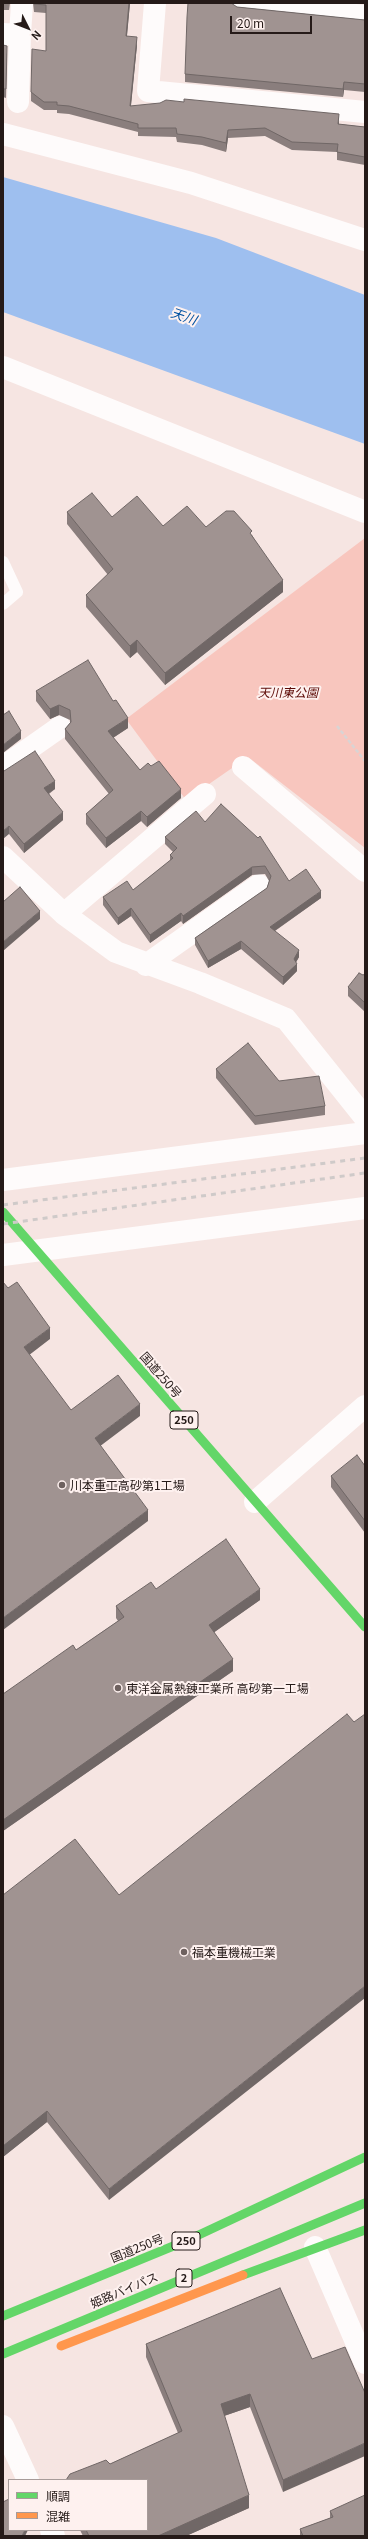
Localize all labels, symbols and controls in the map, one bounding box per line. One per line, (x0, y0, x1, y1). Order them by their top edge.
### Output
north arrow (8, 8, 48, 48)
scale bar (232, 8, 314, 34)
text: 20 m (237, 14, 264, 31)
text: N (28, 28, 46, 44)
water label: 天川 (169, 304, 199, 328)
park label: 天川東公園 (258, 685, 318, 699)
street label: 国道250号 (137, 1349, 185, 1401)
road number: 250 (170, 1411, 198, 1429)
place label: 川本重工高砂第1工場 (70, 1478, 185, 1492)
marker: 川本重工高砂第1工場 (57, 1480, 67, 1490)
place label: 東洋金属熱錬工業所 高砂第一工場 (126, 1681, 309, 1695)
marker: 東洋金属熱錬工業所 高砂第一工場 (113, 1683, 123, 1693)
place label: 福本重機械工業 (192, 1945, 276, 1959)
marker: 福本重機械工業 (179, 1947, 189, 1957)
street label: 国道250号 (108, 2231, 166, 2265)
road number: 250 (172, 2232, 200, 2250)
street label: 姫路バイパス (88, 2269, 160, 2311)
road number: 2 (176, 2269, 192, 2287)
legend (8, 2479, 148, 2531)
text: 順調 (46, 2487, 70, 2504)
text: 混雑 (46, 2507, 70, 2524)

